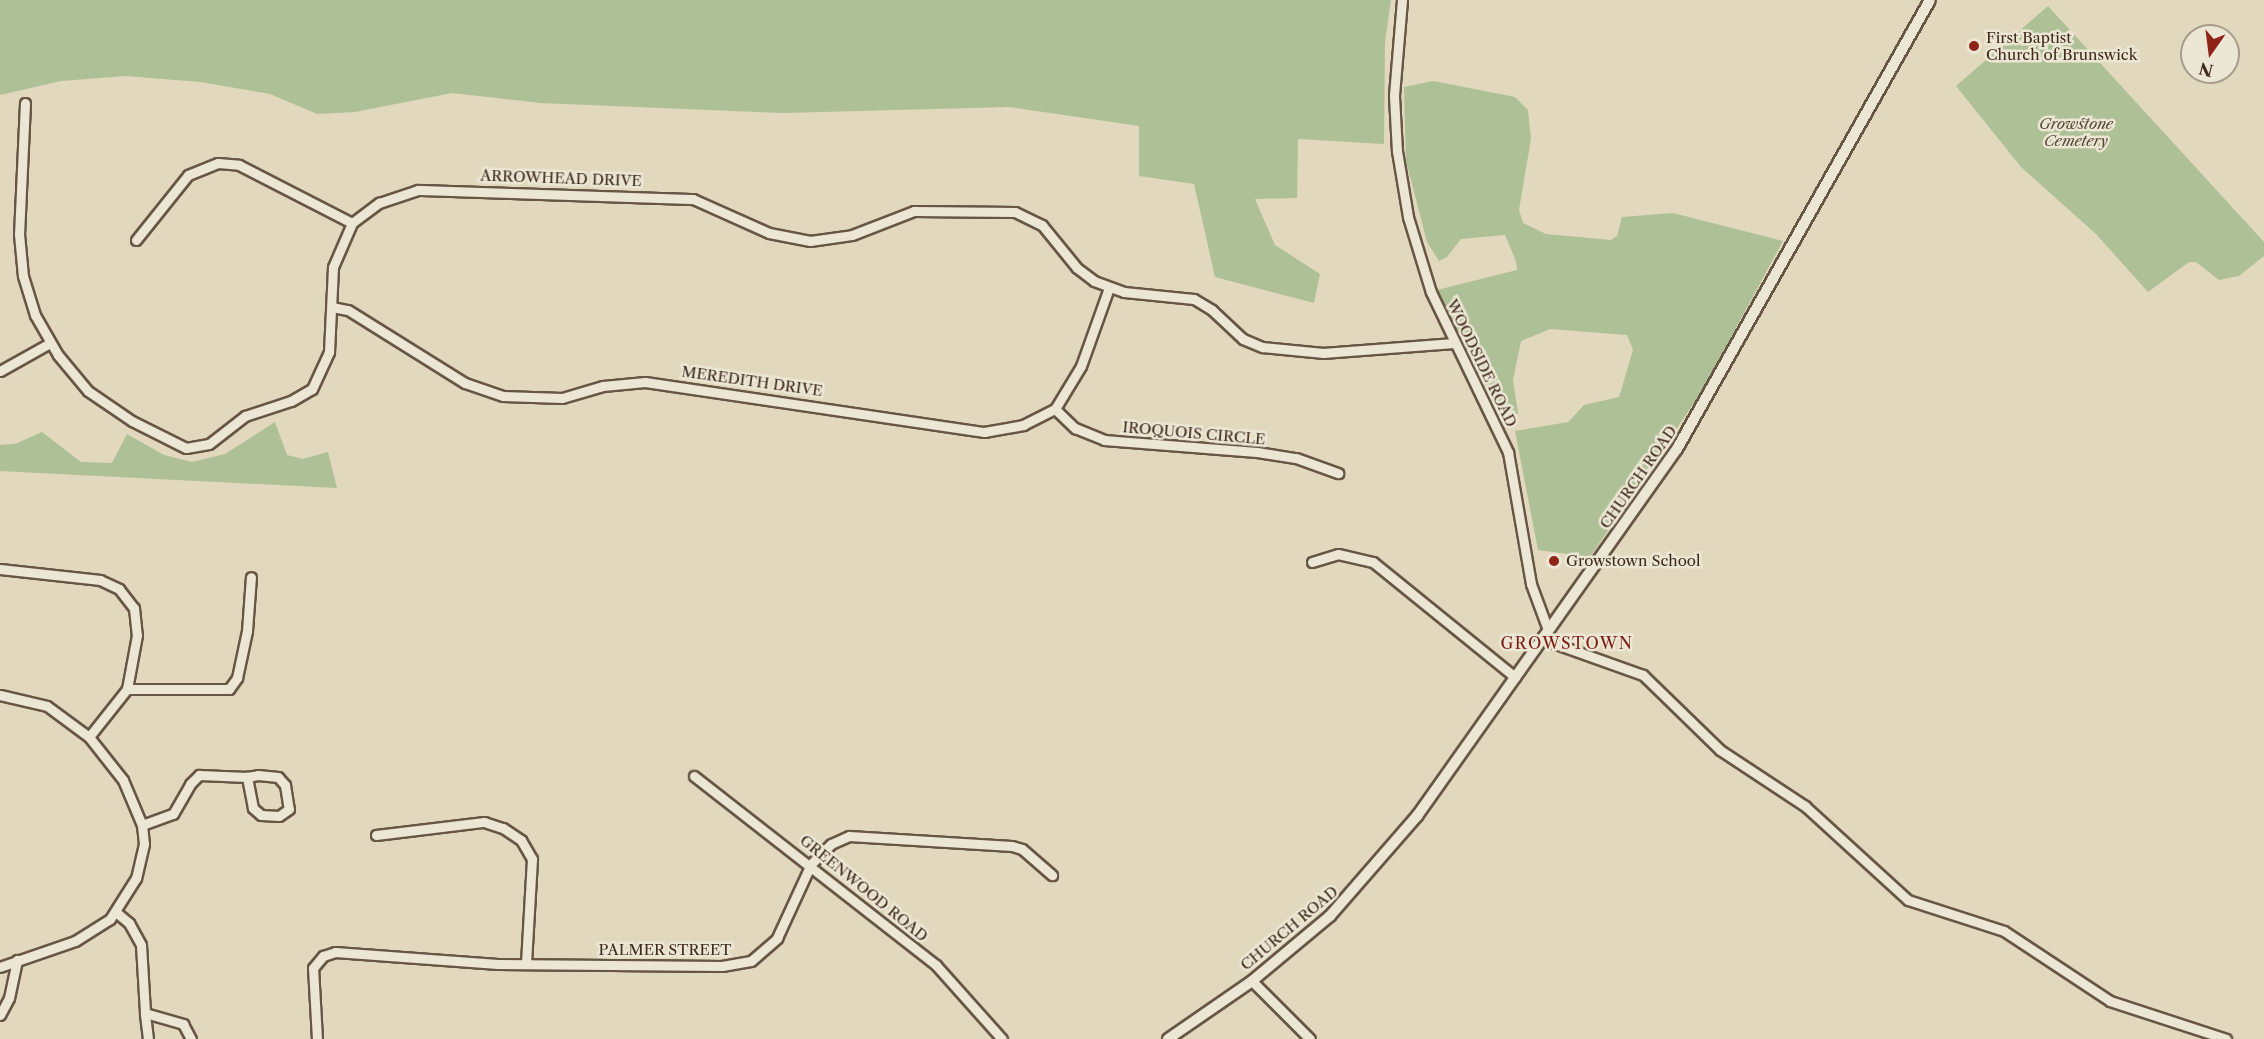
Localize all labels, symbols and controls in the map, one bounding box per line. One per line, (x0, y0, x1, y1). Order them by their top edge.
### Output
north arrow (2180, 24, 2240, 84)
place label: First Baptist Church of Brunswick (1986, 28, 2137, 63)
marker: First Baptist Church of Brunswick (1967, 39, 1981, 53)
text: N (2197, 58, 2215, 81)
park label: Growstone Cemetery (2039, 114, 2113, 149)
street label: ARROWHEAD DRIVE (480, 166, 642, 190)
street label: WOODSIDE ROAD (1443, 296, 1521, 430)
street label: MEREDITH DRIVE (680, 362, 824, 400)
street label: IROQUOIS CIRCLE (1122, 418, 1266, 448)
street label: CHURCH ROAD (1596, 422, 1680, 532)
place label: Growstown School (1566, 552, 1701, 570)
marker: Growstown School (1547, 554, 1561, 568)
district label: GROWSTOWN (1500, 633, 1634, 653)
street label: GREENWOOD ROAD (797, 831, 931, 945)
street label: CHURCH ROAD (1237, 882, 1341, 974)
street label: PALMER STREET (598, 941, 732, 959)

